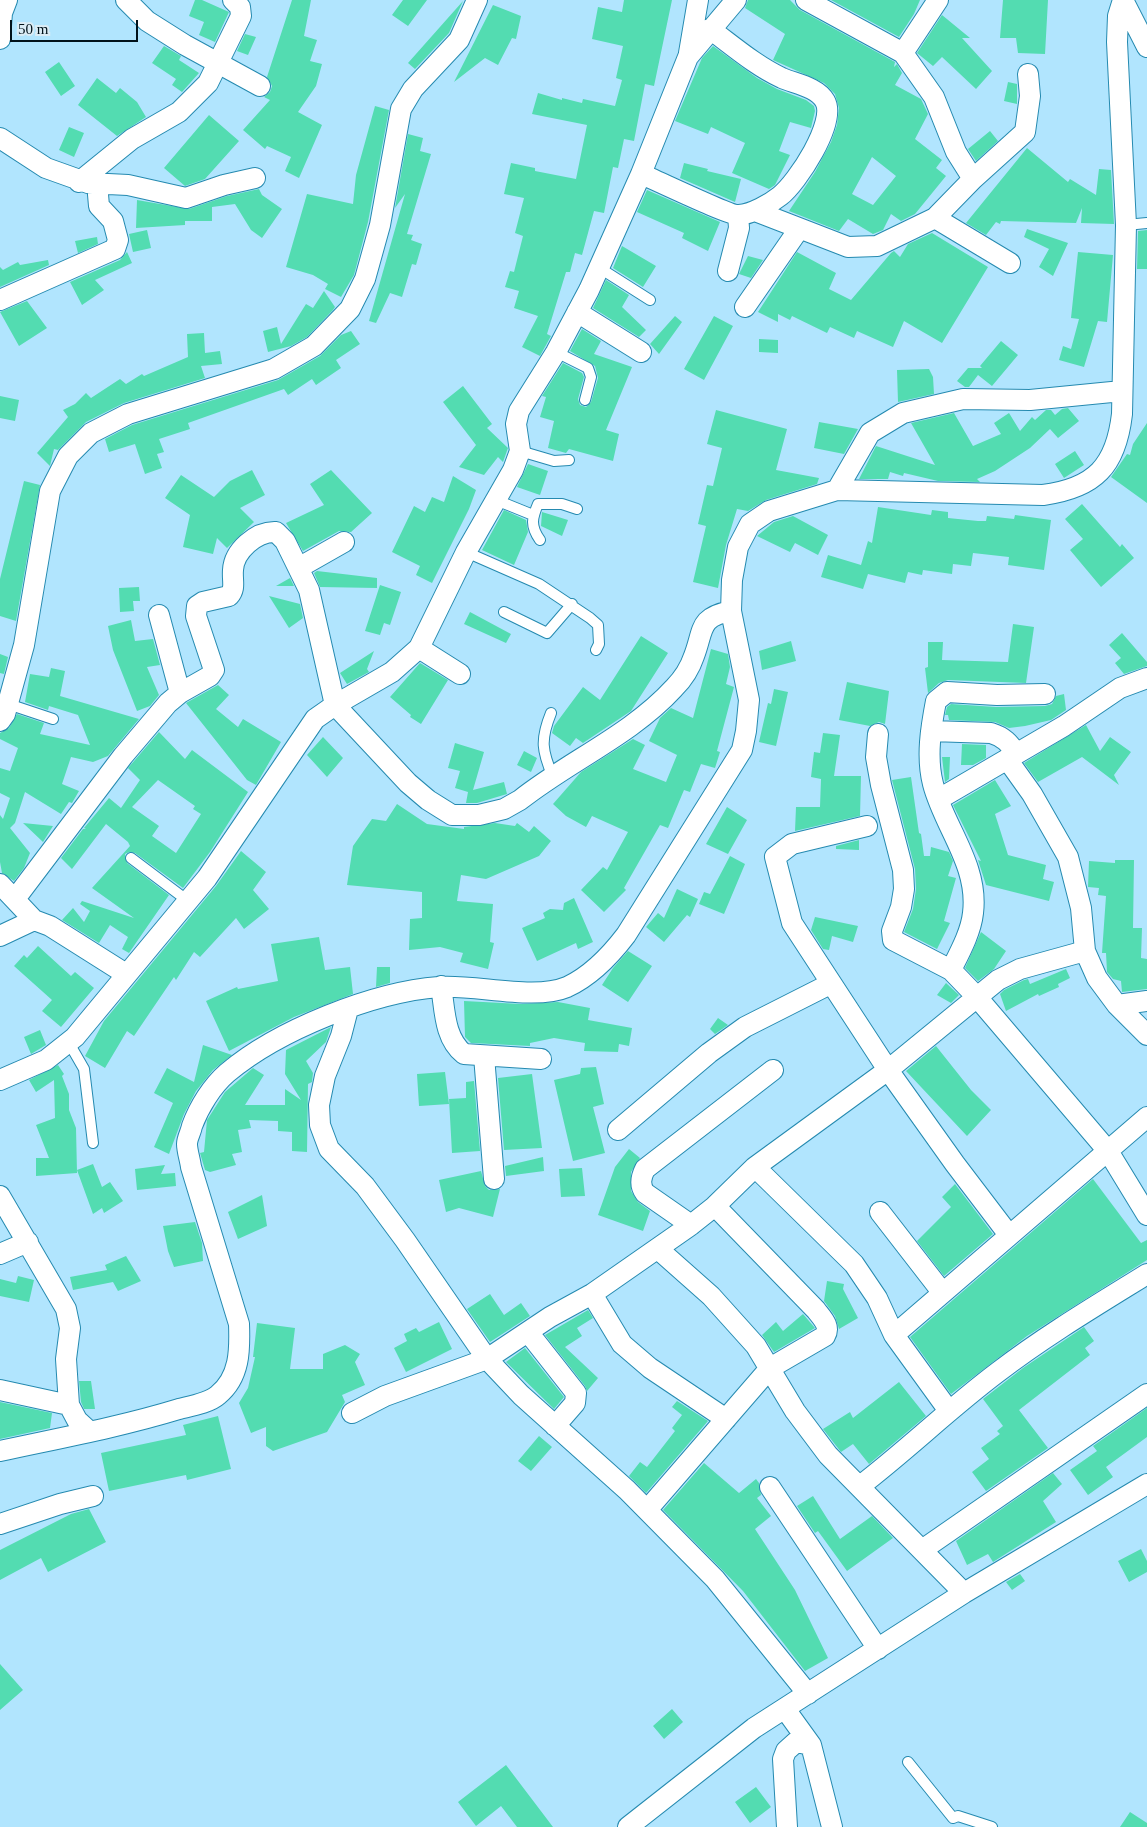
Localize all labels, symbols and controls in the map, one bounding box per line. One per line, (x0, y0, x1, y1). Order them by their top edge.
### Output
scale bar (12, 10, 140, 42)
text: 50 m (18, 21, 48, 37)

